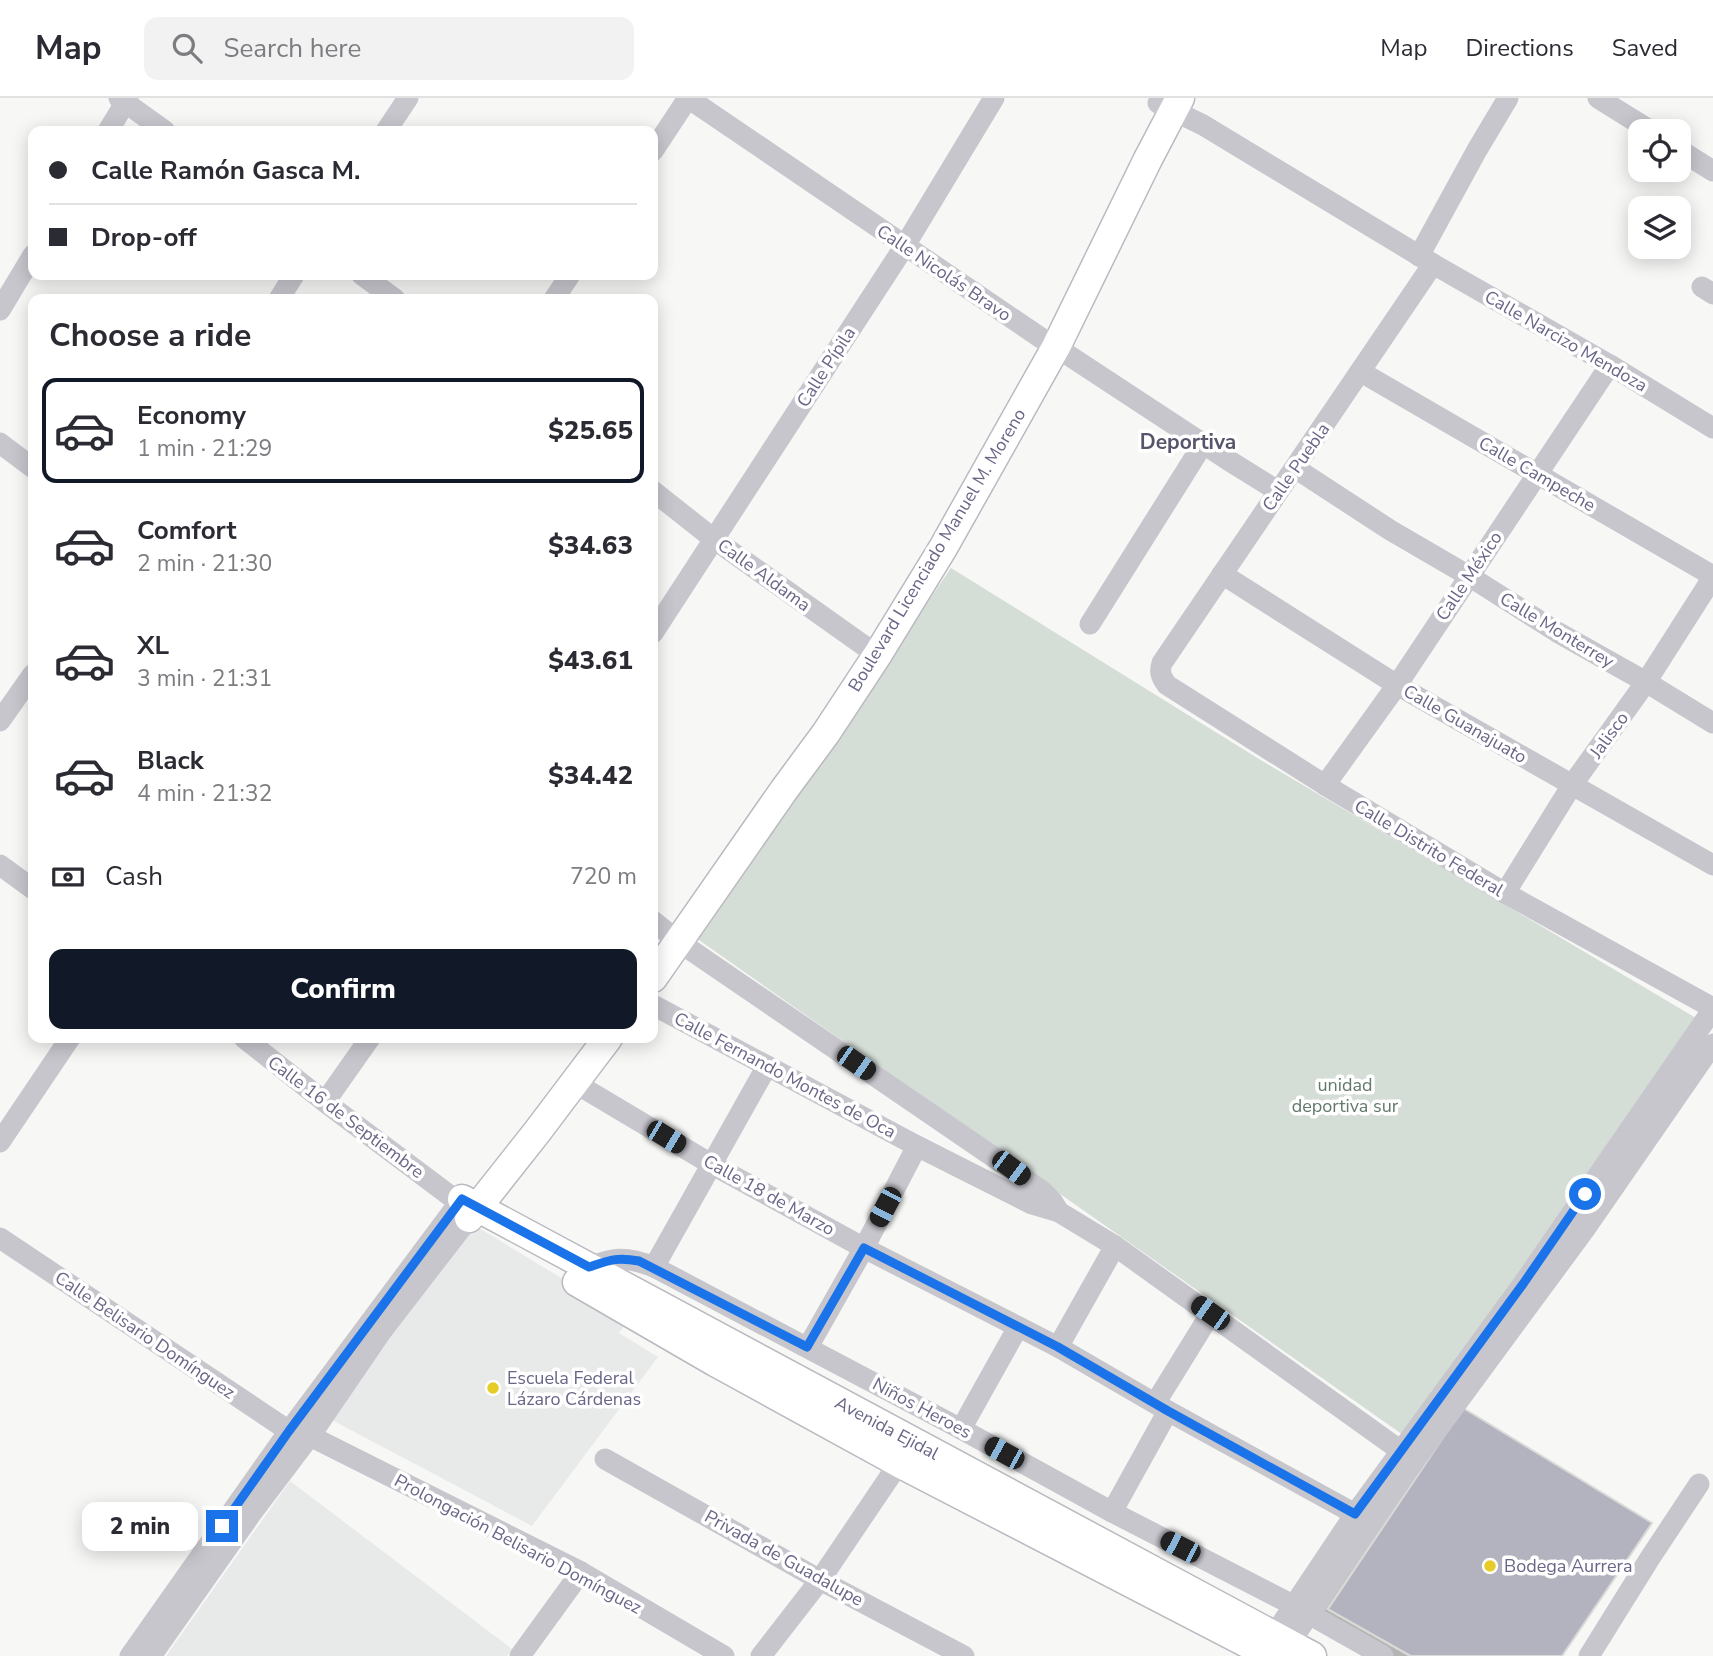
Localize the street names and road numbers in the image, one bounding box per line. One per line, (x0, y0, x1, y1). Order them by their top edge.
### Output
street label: Calle Nicolás Bravo (872, 219, 1016, 327)
street label: Calle Narcizo Mendoza (1480, 285, 1652, 397)
street label: Calle Pípila (791, 322, 861, 412)
street label: Boulevard Licenciado Manuel M. Moreno (843, 404, 1031, 696)
street label: Calle Puebla (1257, 418, 1335, 516)
street label: Calle Campeche (1474, 431, 1600, 517)
street label: Calle México (1430, 527, 1508, 625)
street label: Calle Aldama (713, 533, 815, 617)
street label: Calle Monterrey (1496, 586, 1619, 674)
street label: Calle Guanajuato (1399, 679, 1531, 769)
street label: Jalisco (1584, 707, 1634, 764)
street label: Calle Distrito Federal (1350, 794, 1509, 903)
street label: Calle Fernando Montes de Oca (670, 1006, 900, 1144)
street label: Calle 16 de Septiembre (263, 1050, 429, 1184)
street label: Calle 18 de Marzo (699, 1149, 839, 1241)
street label: Calle Belisario Domínguez (50, 1266, 240, 1404)
street label: Niños Heroes (868, 1372, 976, 1444)
street label: Avenida Ejidal (831, 1390, 944, 1466)
street label: Prolongación Belisario Domínguez (390, 1468, 646, 1620)
street label: Privada de Guadalupe (700, 1504, 868, 1612)

